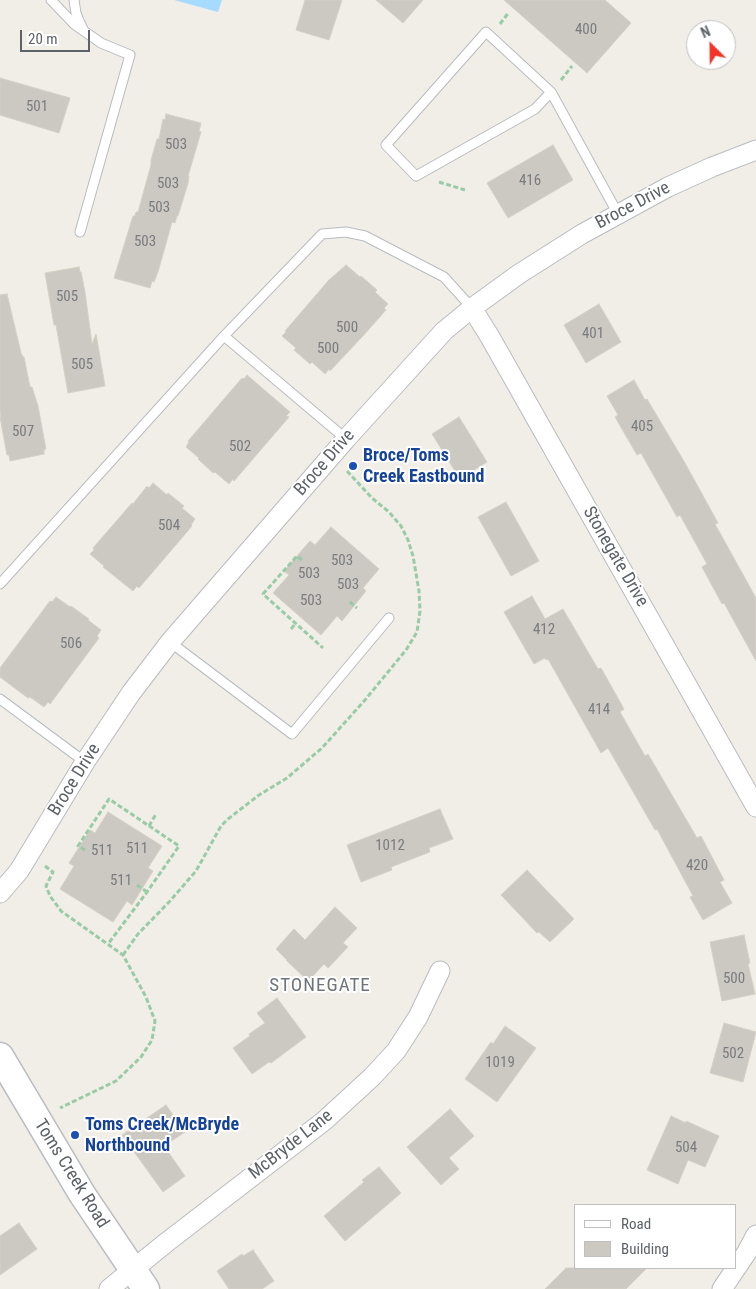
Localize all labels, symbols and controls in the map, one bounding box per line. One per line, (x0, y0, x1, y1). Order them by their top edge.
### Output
scale bar (22, 20, 92, 52)
north arrow (686, 20, 736, 70)
house number: 400 (575, 21, 597, 39)
text: N (698, 23, 713, 41)
text: 20 m (28, 30, 58, 48)
house number: 501 (26, 98, 48, 116)
house number: 503 (165, 136, 187, 154)
house number: 416 (519, 172, 541, 190)
house number: 503 (157, 175, 179, 193)
street label: Broce Drive (592, 177, 674, 235)
house number: 503 (148, 199, 170, 217)
house number: 503 (134, 233, 156, 251)
house number: 505 (56, 288, 78, 306)
house number: 500 (336, 319, 358, 337)
house number: 401 (582, 325, 604, 343)
house number: 500 (317, 340, 339, 358)
house number: 505 (71, 356, 93, 374)
house number: 405 (631, 418, 653, 436)
house number: 507 (12, 423, 34, 441)
street label: Broce Drive (290, 425, 360, 501)
house number: 502 (229, 438, 251, 456)
place label: Broce/Toms Creek Eastbound (363, 445, 485, 488)
marker: Broce/Toms Creek Eastbound (347, 460, 359, 472)
street label: Stonegate Drive (578, 503, 652, 611)
house number: 504 (158, 517, 180, 535)
house number: 503 (331, 552, 353, 570)
house number: 503 (298, 565, 320, 583)
house number: 503 (337, 576, 359, 594)
house number: 503 (300, 592, 322, 610)
house number: 412 (533, 621, 555, 639)
house number: 506 (60, 635, 82, 653)
house number: 414 (588, 701, 610, 719)
street label: Broce Drive (44, 740, 106, 820)
house number: 1012 (375, 837, 405, 855)
house number: 511 (126, 840, 148, 858)
house number: 511 (91, 842, 113, 860)
house number: 420 (686, 857, 708, 875)
house number: 511 (110, 872, 132, 890)
house number: 500 (723, 970, 745, 988)
district label: STONEGATE (268, 975, 372, 997)
house number: 502 (722, 1045, 744, 1063)
house number: 1019 (485, 1054, 515, 1072)
street label: McBryde Lane (245, 1106, 337, 1184)
place label: Toms Creek/McBryde Northbound (85, 1114, 239, 1156)
street label: Toms Creek Road (29, 1116, 113, 1232)
marker: Toms Creek/McBryde Northbound (69, 1129, 81, 1141)
house number: 504 (675, 1139, 697, 1157)
legend (574, 1204, 736, 1269)
text: Road (621, 1215, 651, 1233)
text: Building (621, 1240, 669, 1258)

